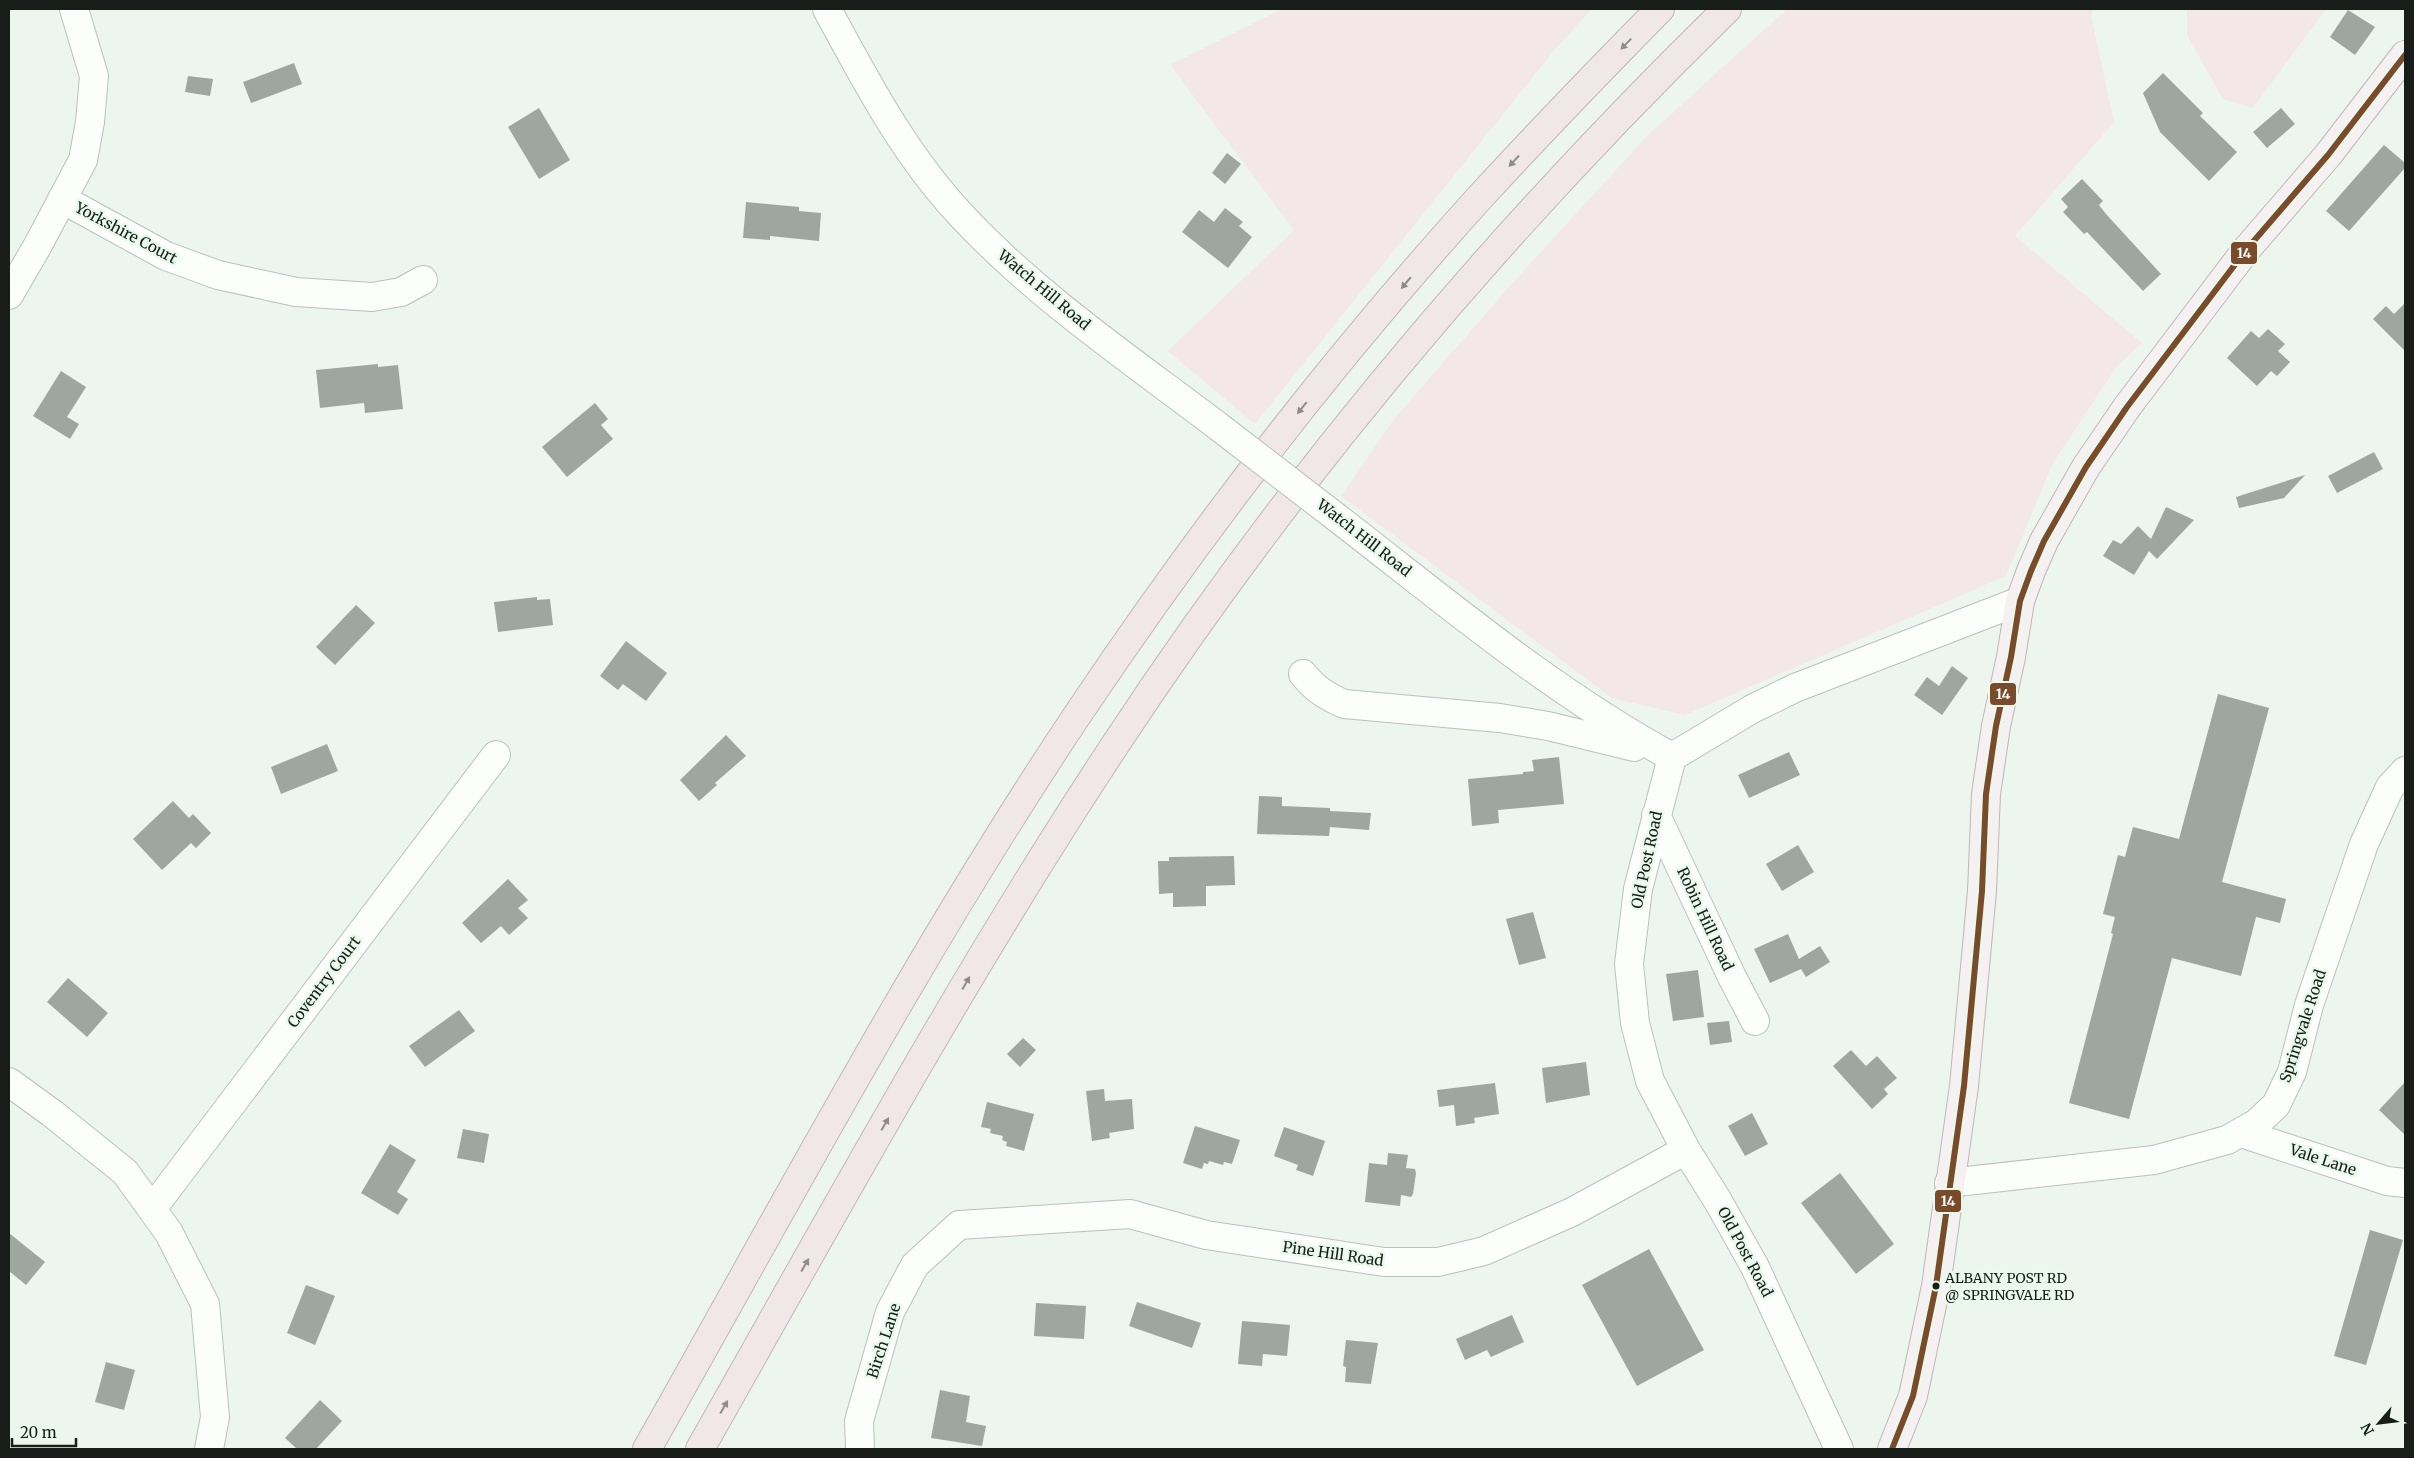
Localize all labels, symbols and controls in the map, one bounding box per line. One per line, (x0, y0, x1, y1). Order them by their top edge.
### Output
one-way arrow (1620, 37, 1632, 49)
one-way arrow (1508, 155, 1520, 167)
street label: Yorkshire Court (71, 197, 181, 268)
line badge: 14 (2230, 241, 2258, 265)
text: 14 (2237, 244, 2251, 262)
street label: Watch Hill Road (994, 245, 1094, 334)
one-way arrow (1400, 276, 1411, 289)
one-way arrow (1297, 401, 1308, 414)
street label: Watch Hill Road (1312, 494, 1415, 580)
line badge: 14 (1989, 682, 2017, 706)
text: 14 (1996, 685, 2010, 703)
street label: Old Post Road (1627, 809, 1666, 910)
street label: Robin Hill Road (1673, 864, 1738, 974)
street label: Coventry Court (283, 932, 364, 1031)
street label: Springvale Road (2275, 967, 2330, 1085)
one-way arrow (961, 977, 970, 990)
one-way arrow (880, 1117, 889, 1131)
street label: Vale Lane (2286, 1140, 2359, 1179)
line badge: 14 (1934, 1189, 1962, 1213)
text: 14 (1941, 1192, 1955, 1210)
street label: Old Post Road (1714, 1204, 1777, 1300)
street label: Pine Hill Road (1281, 1237, 1385, 1270)
one-way arrow (800, 1259, 809, 1272)
place label: ALBANY POST RD @ SPRINGVALE RD (1944, 1269, 2075, 1304)
marker: ALBANY POST RD @ SPRINGVALE RD (1931, 1281, 1941, 1291)
street label: Birch Lane (862, 1301, 905, 1381)
north arrow (2354, 1398, 2404, 1448)
one-way arrow (720, 1400, 729, 1413)
scale bar (12, 1416, 76, 1448)
text: N (2357, 1420, 2378, 1438)
text: 20 m (20, 1423, 57, 1442)

